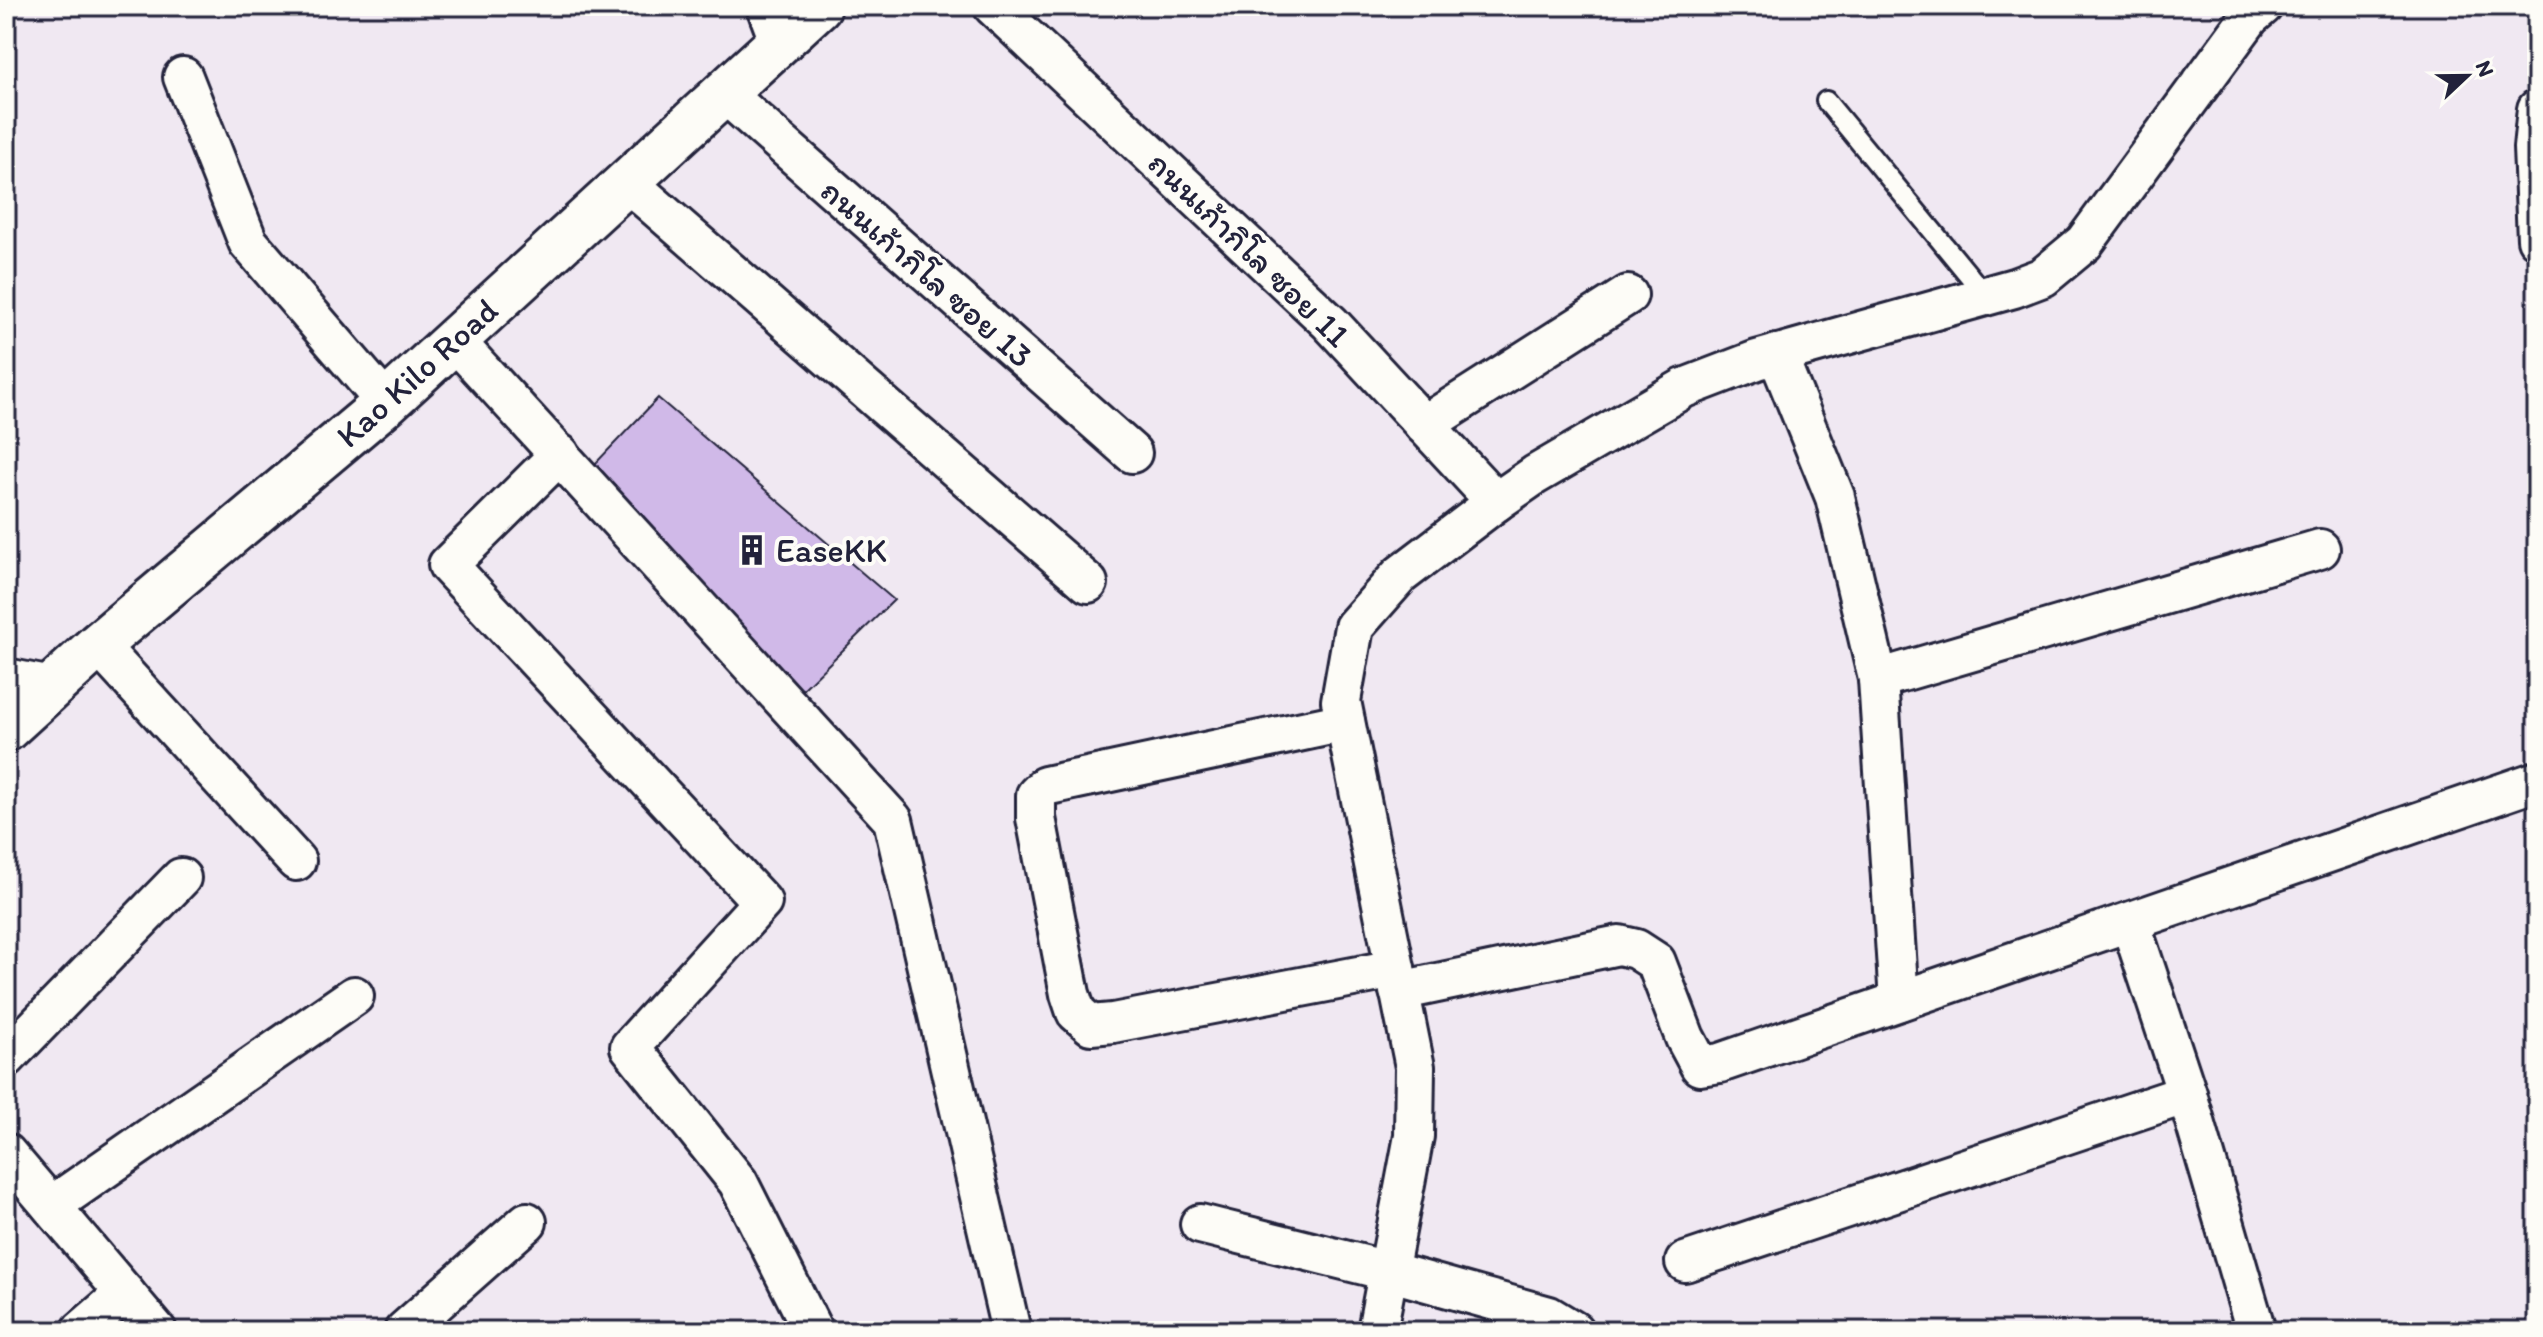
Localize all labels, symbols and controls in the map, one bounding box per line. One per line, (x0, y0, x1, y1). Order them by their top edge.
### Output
north arrow (2427, 36, 2507, 116)
text: N (2470, 57, 2500, 81)
street label: ถนนเก้ากิโล ซอย 11 (1140, 142, 1358, 356)
street label: ถนนเก้ากิโล ซอย 13 (813, 170, 1041, 376)
street label: Kao Kilo Road (328, 290, 506, 456)
place label: EaseKK (776, 530, 887, 571)
building icon: EaseKK (735, 533, 769, 567)

